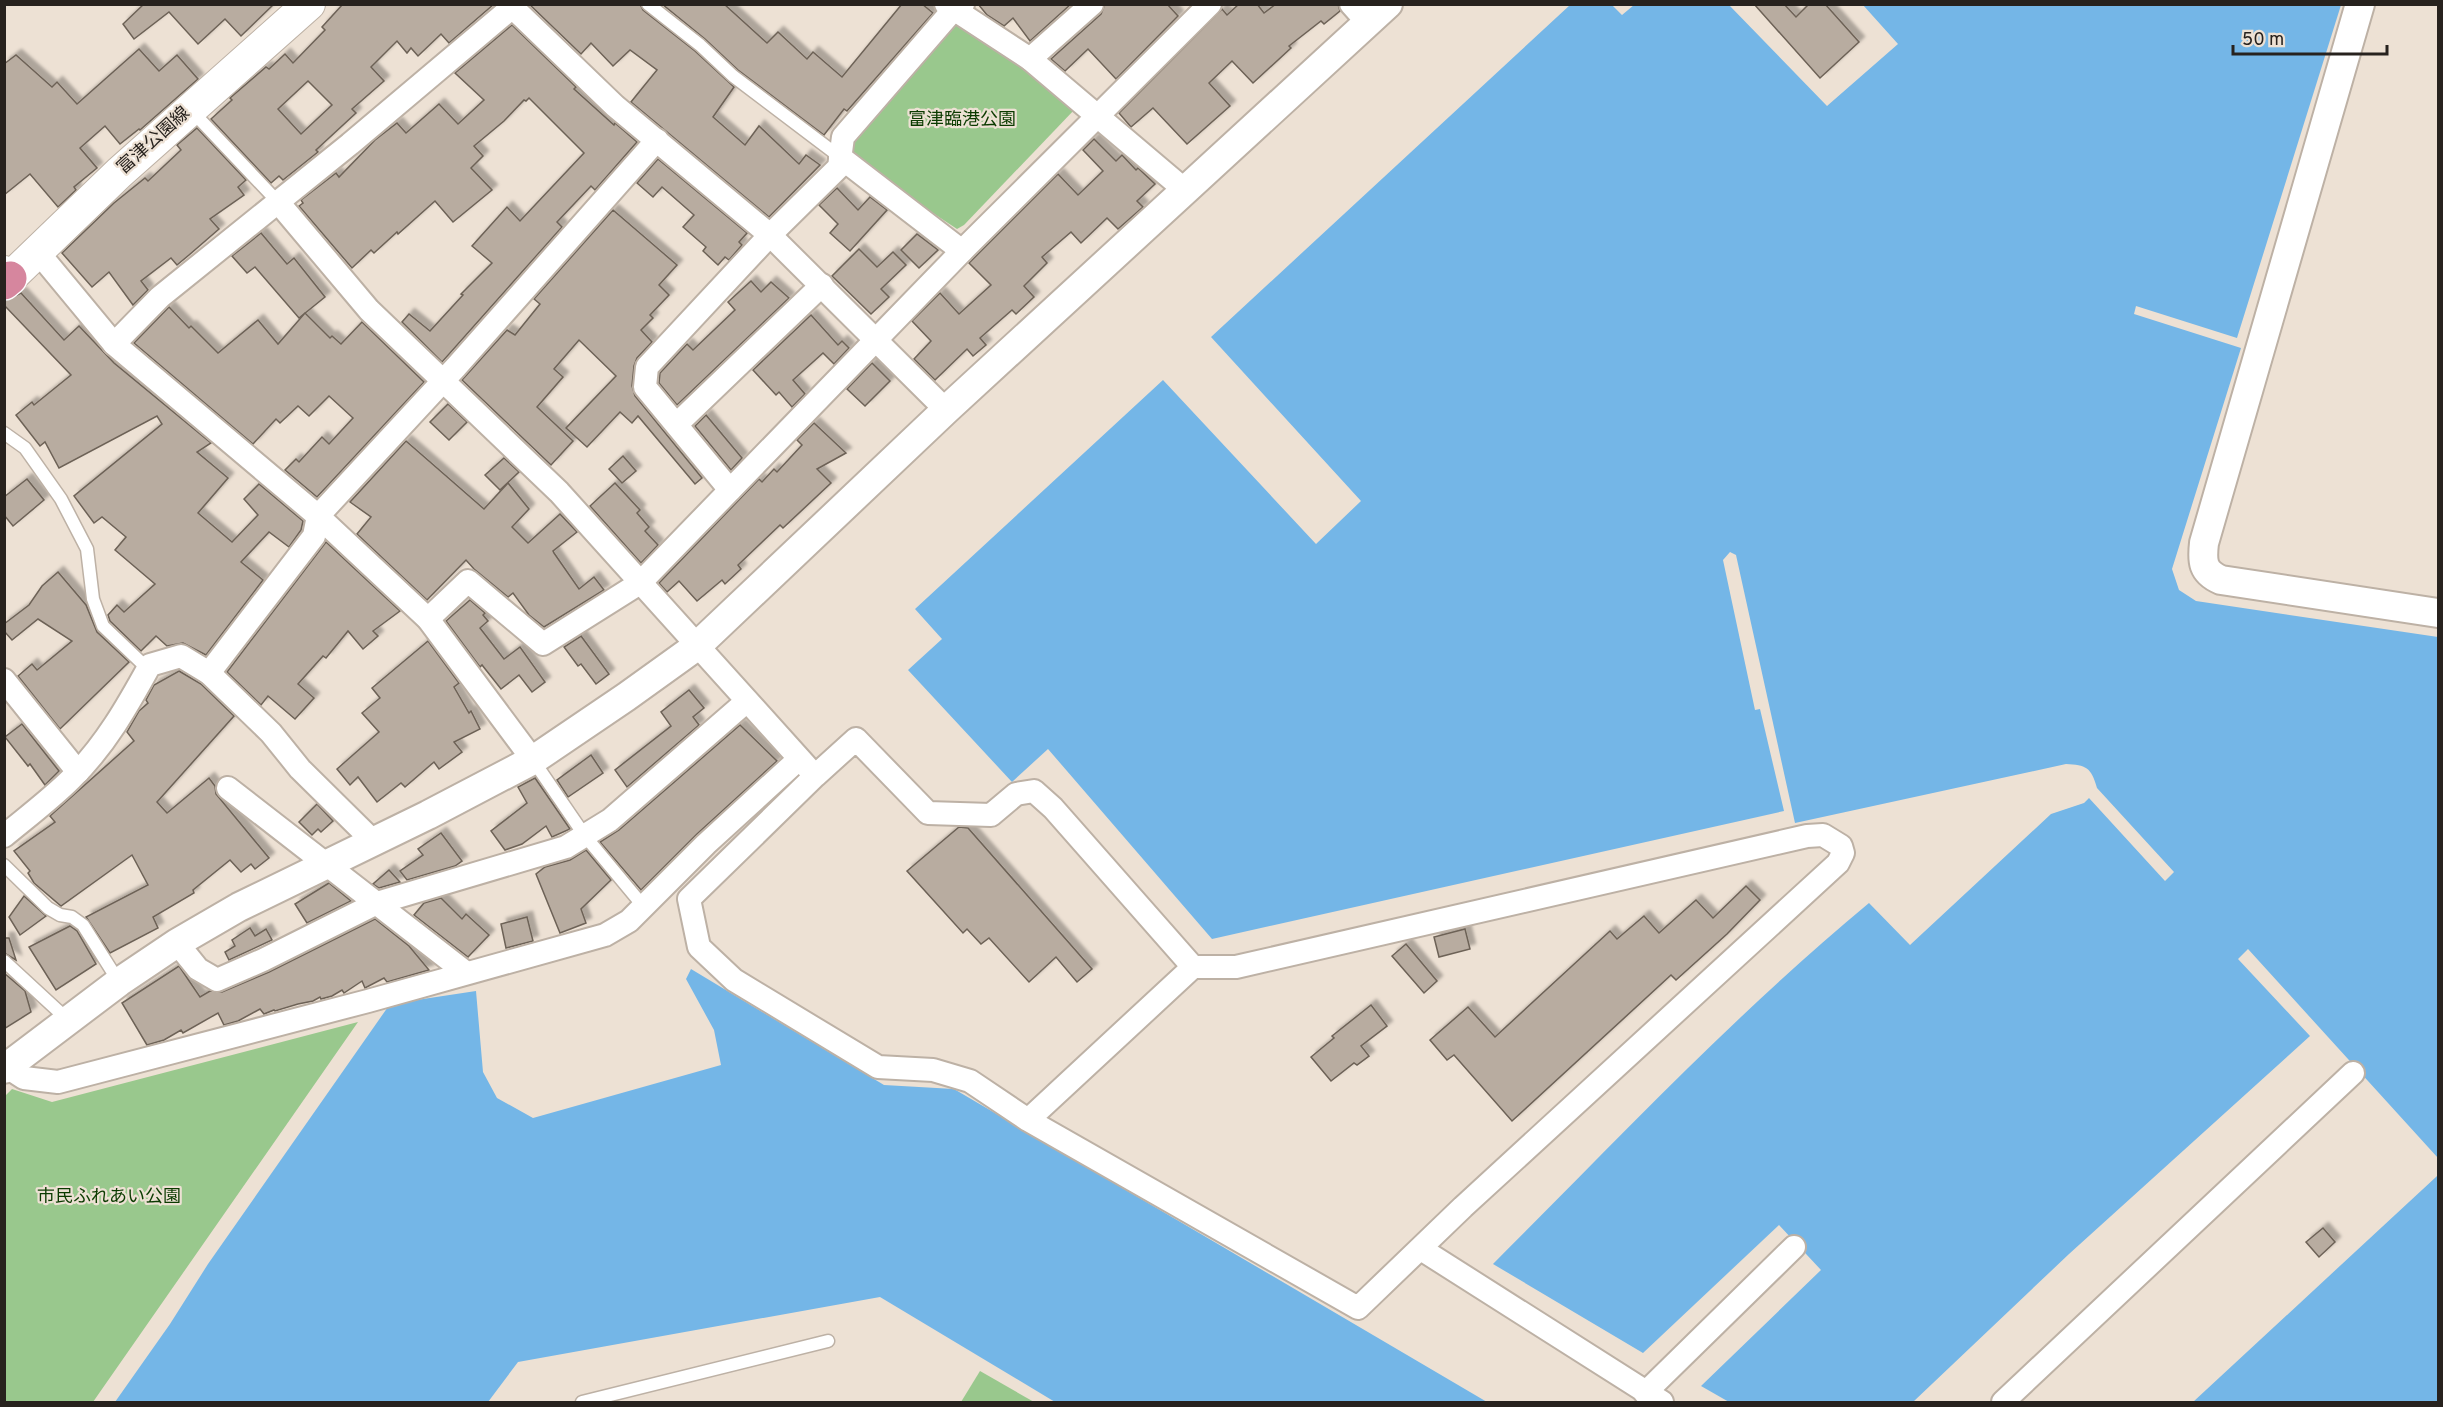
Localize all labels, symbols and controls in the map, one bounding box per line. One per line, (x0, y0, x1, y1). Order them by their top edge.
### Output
scale bar (2233, 18, 2388, 56)
text: 50 m (2242, 29, 2284, 52)
street label: 富津公園線 (113, 102, 195, 180)
park label: 富津臨港公園 (908, 109, 1016, 132)
park label: 市民ふれあい公園 (37, 1186, 181, 1209)

